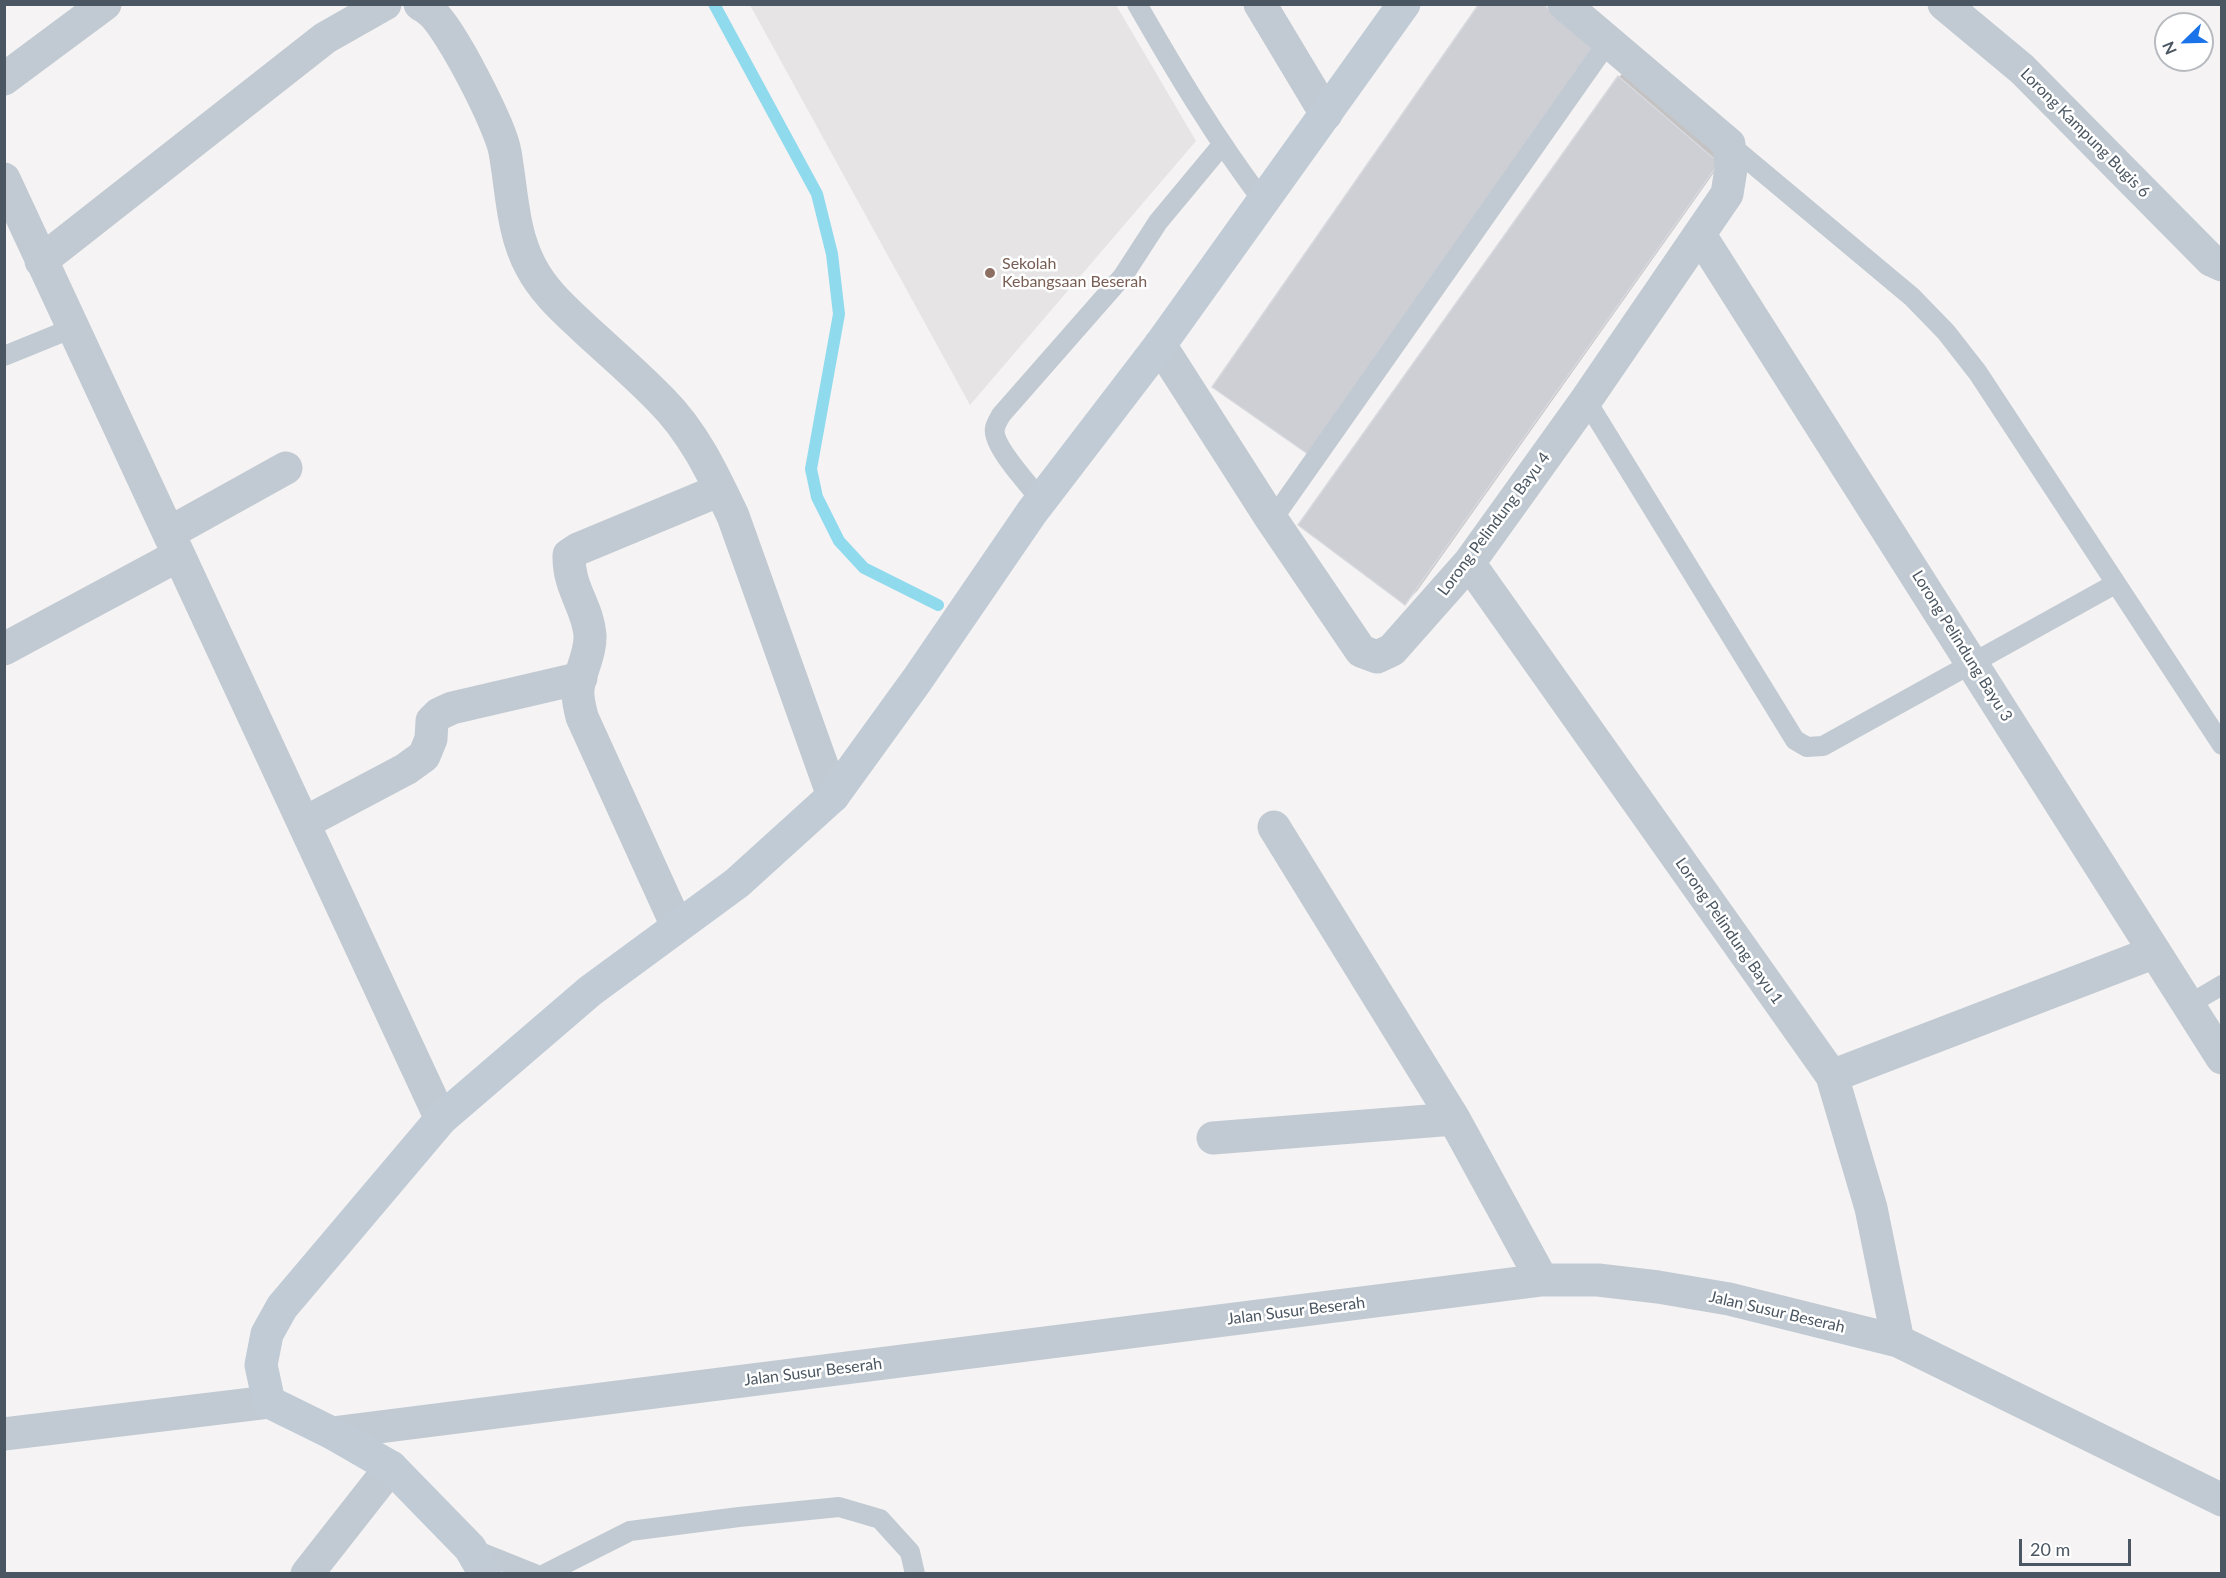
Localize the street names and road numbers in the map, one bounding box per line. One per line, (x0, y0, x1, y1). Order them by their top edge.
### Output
street label: Lorong Kampung Bugis 6 (2016, 64, 2154, 202)
street label: Lorong Pelindung Bayu 4 (1434, 449, 1554, 599)
street label: Lorong Pelindung Bayu 3 (1908, 567, 2016, 725)
street label: Lorong Pelindung Bayu 1 (1671, 854, 1787, 1008)
street label: Jalan Susur Beserah (1707, 1287, 1847, 1337)
street label: Jalan Susur Beserah (1226, 1293, 1366, 1329)
street label: Jalan Susur Beserah (743, 1354, 883, 1390)

